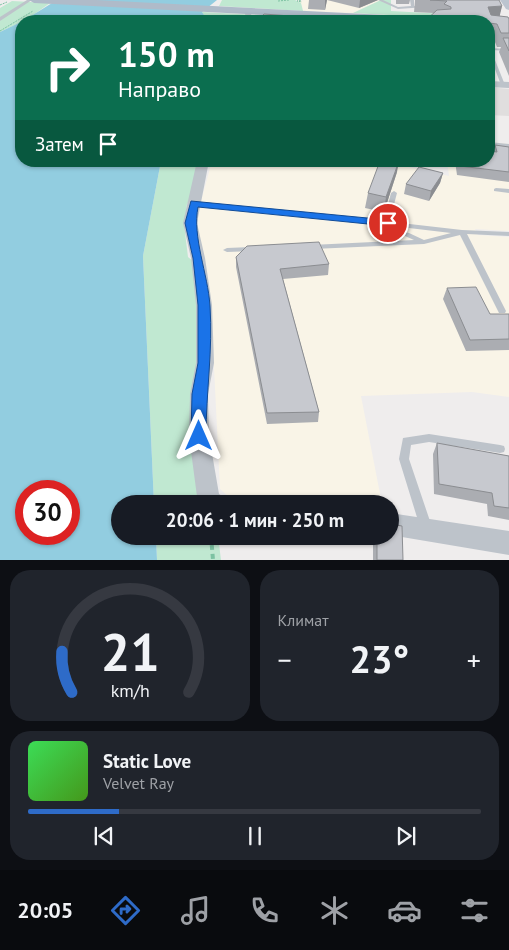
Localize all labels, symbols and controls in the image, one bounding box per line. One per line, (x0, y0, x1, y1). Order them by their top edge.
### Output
text: 150 m (118, 31, 215, 77)
icon: right (35, 35, 100, 100)
text: Направо (118, 75, 201, 103)
icon: arrive (94, 130, 122, 158)
text: Затем (35, 132, 84, 156)
pin (367, 202, 409, 244)
icon: arrive (374, 209, 402, 237)
position arrow (172, 409, 224, 461)
speed limit sign: 30 (15, 480, 80, 545)
text: 20:06 · 1 мин · 250 m (166, 508, 344, 532)
text: Климат (278, 610, 329, 630)
text: 21 (100, 618, 159, 685)
text: 23° (349, 634, 409, 683)
text: − (278, 641, 292, 678)
text: + (467, 641, 481, 678)
text: km/h (110, 679, 149, 702)
text: Static Love (103, 749, 191, 773)
text: Velvet Ray (103, 773, 174, 793)
icon: previous (90, 822, 118, 850)
icon: pause (241, 822, 269, 850)
icon: next (392, 822, 420, 850)
icon: directions (108, 893, 143, 928)
icon: music (178, 893, 213, 928)
icon: phone (247, 893, 282, 928)
icon: climate (317, 893, 352, 928)
icon: car (387, 893, 422, 928)
icon: filters (457, 893, 492, 928)
text: 20:05 (17, 896, 73, 924)

